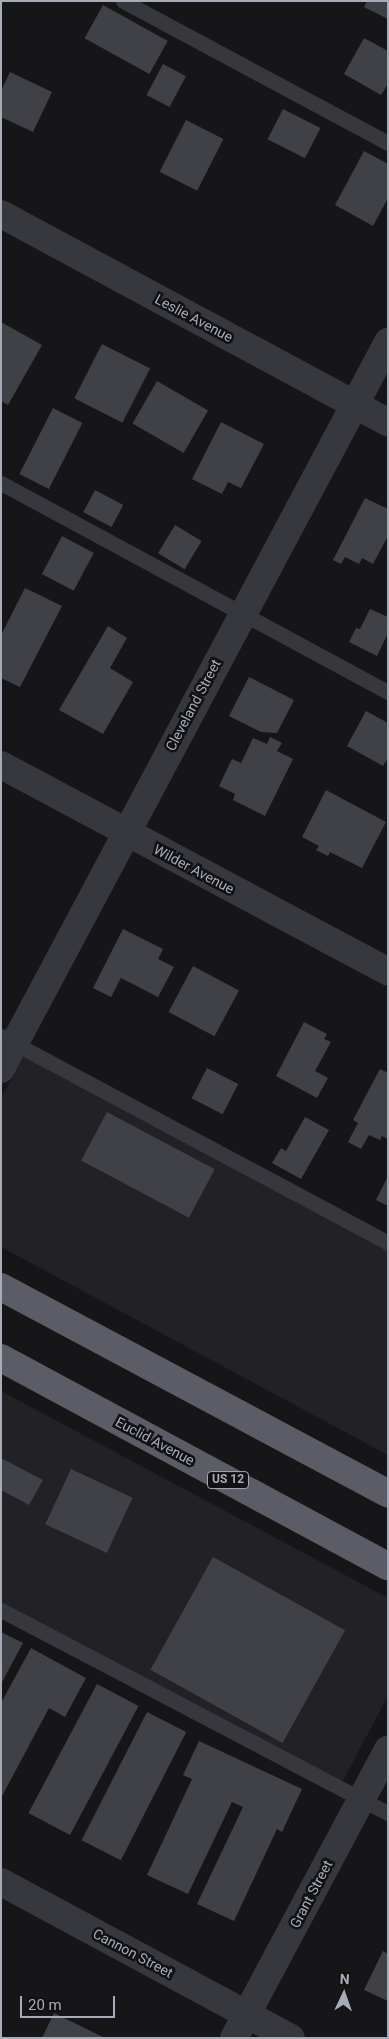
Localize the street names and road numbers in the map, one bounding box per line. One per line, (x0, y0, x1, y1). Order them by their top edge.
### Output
street label: Leslie Avenue (152, 290, 236, 346)
street label: Cleveland Street (162, 656, 224, 754)
street label: Wilder Avenue (151, 841, 237, 897)
street label: Euclid Avenue (113, 1413, 197, 1469)
road number: US 12 (207, 1470, 249, 1490)
street label: Grant Street (286, 1857, 336, 1931)
street label: Cannon Street (90, 1925, 176, 1981)

